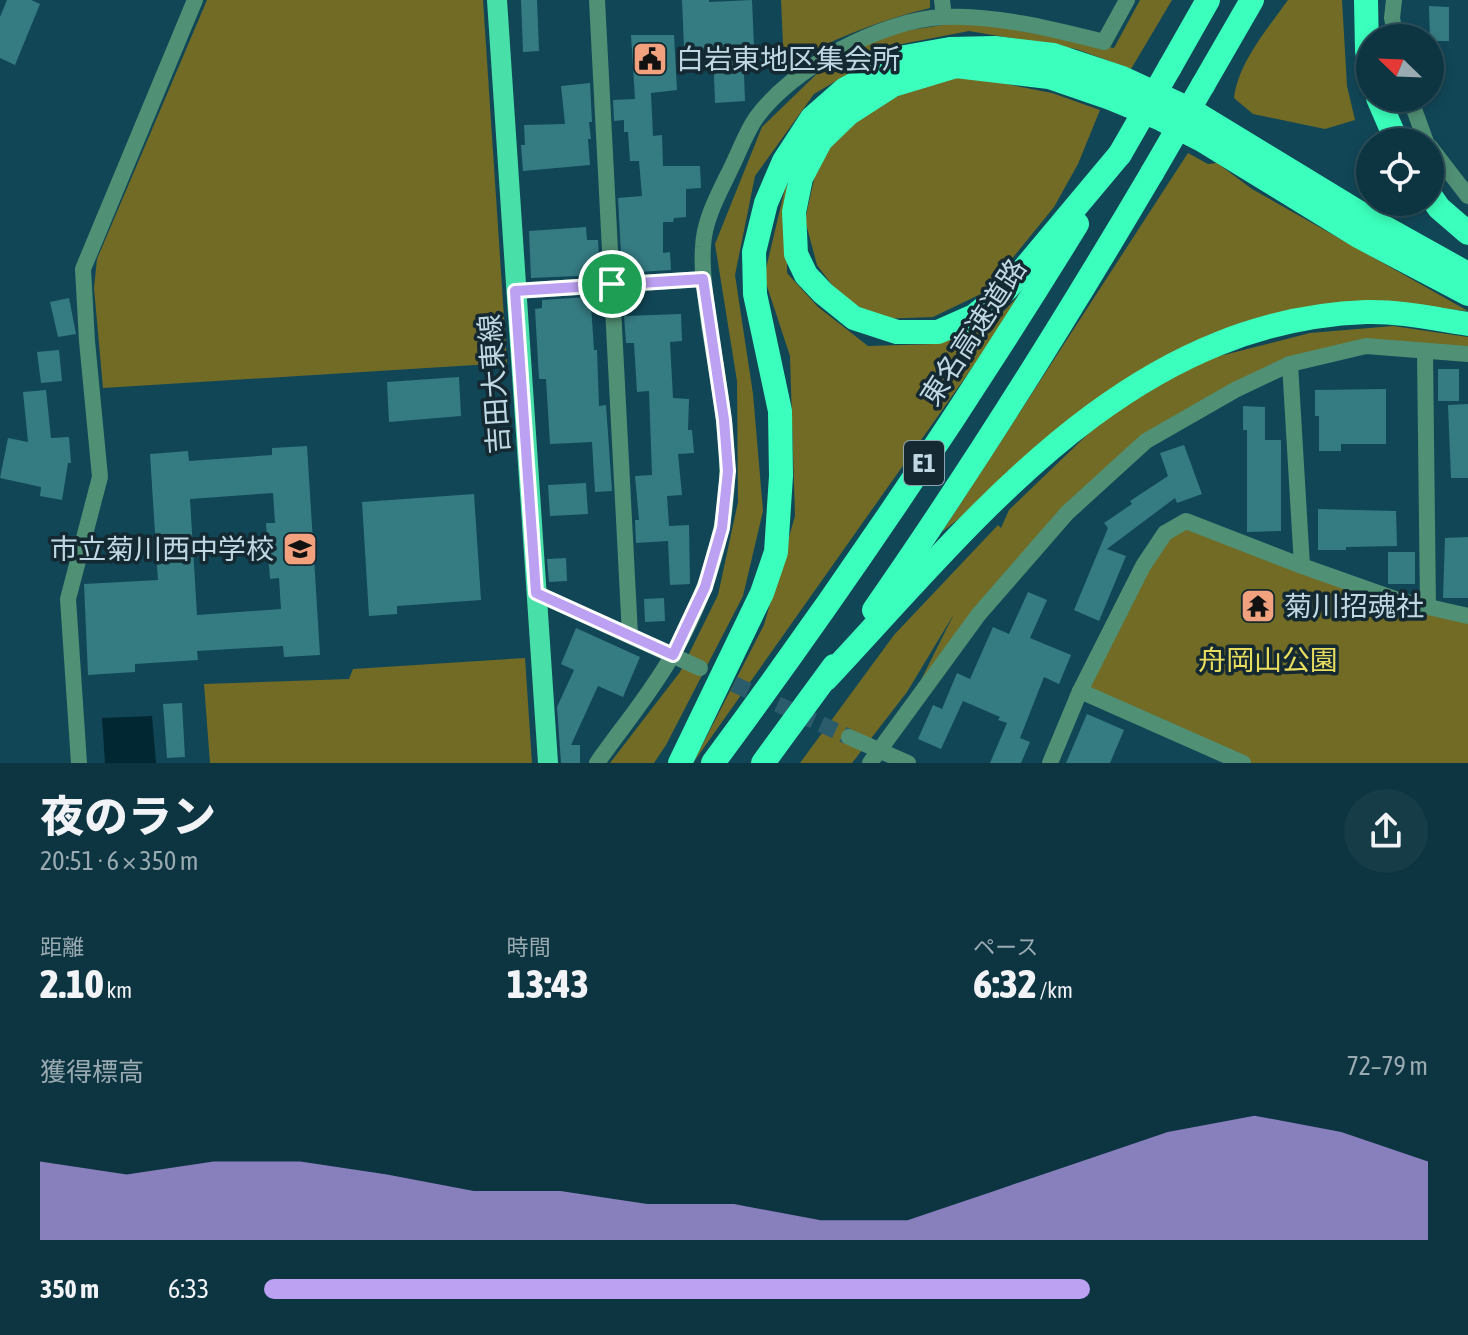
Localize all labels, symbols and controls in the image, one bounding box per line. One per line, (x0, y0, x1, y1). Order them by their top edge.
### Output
north arrow (1356, 24, 1444, 112)
map controls (1356, 24, 1444, 216)
public building icon: 白岩東地区集会所 (631, 40, 669, 78)
place label: 白岩東地区集会所 (676, 43, 900, 75)
button: locate (1356, 128, 1444, 216)
pin (578, 250, 646, 318)
street label: 東名高速道路 (914, 253, 1032, 411)
icon: arrive (590, 262, 634, 306)
street label: 吉田大東線 (473, 313, 515, 455)
road number: E1 (904, 441, 944, 485)
school or university icon: 市立菊川西中学校 (281, 530, 319, 568)
place label: 市立菊川西中学校 (50, 533, 274, 565)
temple icon: 菊川招魂社 (1239, 587, 1277, 625)
place label: 菊川招魂社 (1284, 590, 1424, 622)
park label: 舟岡山公園 (1198, 644, 1338, 676)
button: share (1344, 789, 1428, 873)
text: 夜のラン (40, 791, 216, 841)
text: 20:51 · 6 × 350 m (40, 846, 199, 876)
text: 距離 (40, 934, 84, 960)
text: 時間 (507, 934, 551, 960)
text: ペース (973, 934, 1038, 960)
text: 2.10 (40, 961, 104, 1006)
text: 13:43 (507, 961, 589, 1006)
text: 6:32 (973, 961, 1037, 1006)
text: km (104, 977, 132, 1003)
text: /km (1037, 977, 1073, 1003)
text: 72–79 m (1346, 1051, 1428, 1081)
text: 獲得標高 (40, 1057, 144, 1087)
text: 350 m (40, 1274, 99, 1304)
text: 6:33 (168, 1274, 209, 1304)

